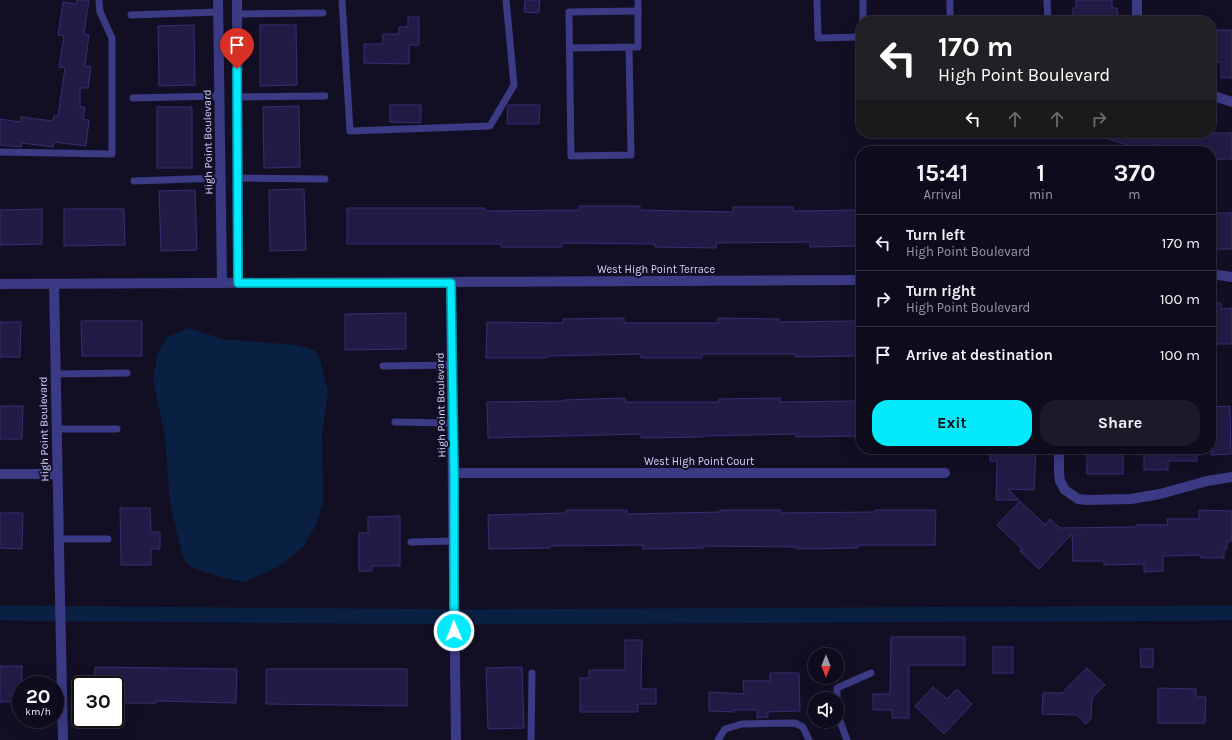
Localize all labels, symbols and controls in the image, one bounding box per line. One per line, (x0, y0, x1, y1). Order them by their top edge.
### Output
pin (220, 28, 254, 69)
text: 170 m (938, 30, 1013, 63)
icon: left (872, 32, 924, 84)
icon: arrive (226, 34, 248, 56)
text: High Point Boulevard (938, 64, 1110, 86)
street label: High Point Boulevard (201, 89, 215, 195)
icon: left (962, 108, 984, 130)
icon: ahead (1004, 108, 1026, 130)
icon: ahead (1046, 108, 1068, 130)
icon: right (1088, 108, 1110, 130)
text: 15:41 (917, 159, 968, 187)
text: 1 (1037, 159, 1045, 187)
text: 370 (1113, 159, 1155, 187)
text: Arrival (923, 187, 962, 202)
text: min (1029, 187, 1053, 202)
text: m (1128, 187, 1140, 202)
text: Turn left (906, 226, 965, 244)
icon: left (872, 232, 894, 254)
text: 170 m (1162, 234, 1200, 252)
text: High Point Boulevard (906, 244, 1030, 259)
street label: West High Point Terrace (597, 263, 715, 276)
text: Turn right (906, 282, 976, 300)
icon: right (872, 288, 894, 310)
text: 100 m (1160, 290, 1200, 308)
text: High Point Boulevard (906, 300, 1030, 315)
icon: arrive (872, 344, 894, 366)
text: Arrive at destination (906, 346, 1053, 364)
text: 100 m (1160, 346, 1200, 364)
street label: High Point Boulevard (434, 352, 448, 458)
street label: High Point Boulevard (37, 376, 51, 482)
button: Exit (872, 400, 1032, 446)
button: Share (1040, 400, 1200, 446)
street label: West High Point Court (644, 455, 754, 468)
position arrow (433, 610, 475, 652)
north arrow (808, 648, 844, 684)
map controls (808, 648, 844, 728)
speed limit sign: 30 (72, 676, 124, 728)
text: 20 (26, 685, 50, 708)
button: sound (808, 692, 844, 728)
text: km/h (25, 706, 51, 718)

